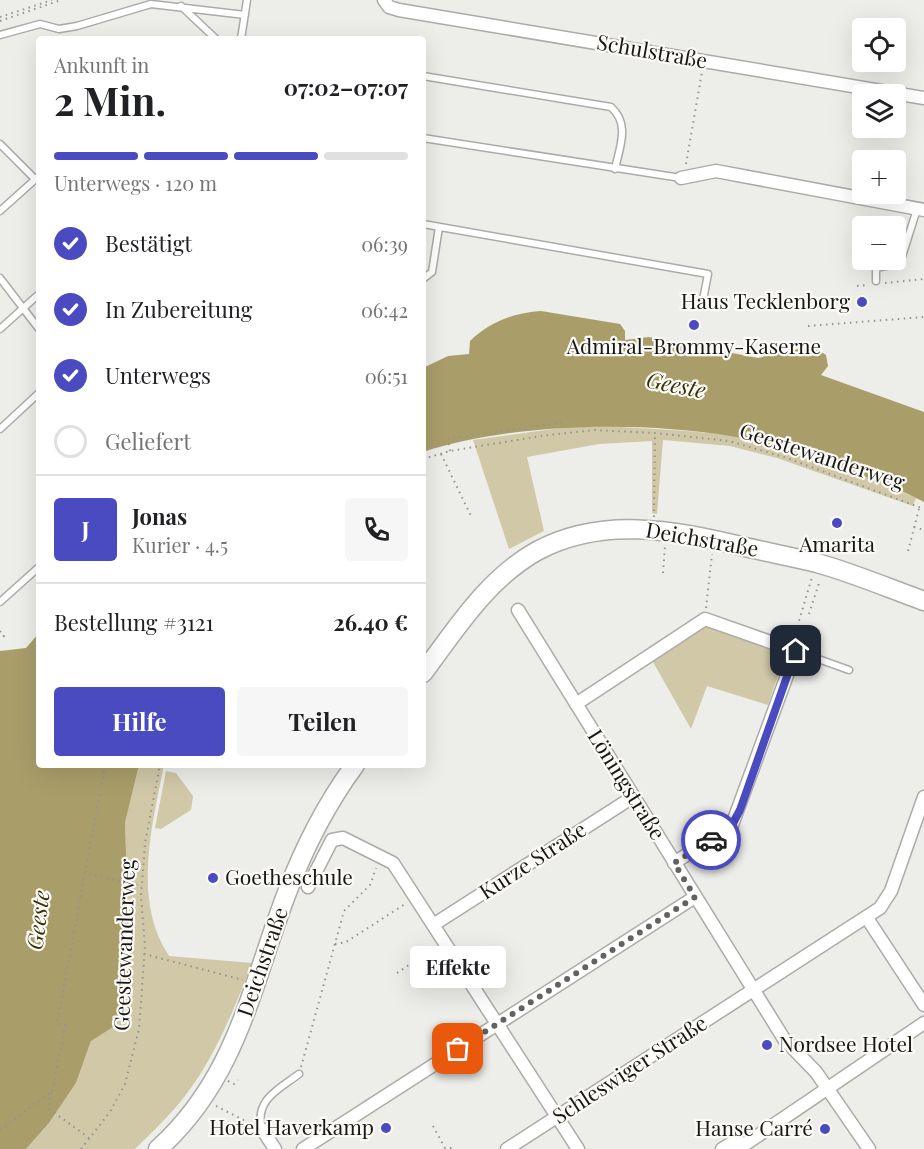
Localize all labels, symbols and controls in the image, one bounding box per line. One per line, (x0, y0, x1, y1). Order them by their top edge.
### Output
map controls (852, 18, 906, 270)
button: locate (852, 18, 906, 72)
street label: Schulstraße (595, 27, 710, 74)
text: Ankunft in (54, 51, 149, 78)
text: 07:02–07:07 (284, 72, 408, 102)
text: 2 Min. (54, 74, 166, 126)
button: layers (852, 84, 906, 138)
button: + (852, 150, 906, 204)
text: Unterwegs · 120 m (54, 169, 217, 196)
button: − (852, 216, 906, 270)
icon: check (54, 227, 87, 260)
text: Bestätigt (105, 228, 192, 258)
text: 06:39 (361, 230, 408, 257)
place label: Haus Tecklenborg (681, 286, 850, 314)
icon: check (54, 293, 87, 326)
text: In Zubereitung (105, 294, 252, 324)
marker: Haus Tecklenborg (855, 295, 869, 309)
text: 06:42 (361, 296, 408, 323)
marker: Admiral-Brommy-Kaserne (687, 318, 701, 332)
place label: Admiral-Brommy-Kaserne (566, 331, 821, 359)
icon: check (54, 359, 87, 392)
text: Unterwegs (105, 360, 211, 390)
text: 06:51 (365, 362, 408, 389)
water label: Geeste (644, 364, 709, 405)
street label: Geestewanderweg (736, 415, 909, 495)
text: Geliefert (105, 426, 191, 456)
button: phone (345, 498, 408, 561)
text: Jonas (132, 501, 187, 531)
text: J (81, 514, 90, 544)
street label: Deichstraße (644, 514, 761, 562)
marker: Amarita (830, 516, 844, 530)
place label: Amarita (798, 529, 875, 557)
text: Kurier · 4.5 (132, 531, 228, 558)
text: Bestellung #3121 (54, 607, 214, 637)
text: 26.40 € (333, 607, 408, 637)
pin (770, 625, 821, 676)
icon: home (779, 634, 812, 667)
button: Hilfe (54, 687, 225, 756)
button: Teilen (237, 687, 408, 756)
street label: Löningstraße (583, 723, 673, 845)
courier (681, 810, 741, 870)
street label: Kurze Straße (473, 814, 591, 904)
icon: car (695, 824, 728, 857)
street label: Geestewanderweg (106, 858, 140, 1032)
place label: Goetheschule (225, 862, 353, 890)
marker: Goetheschule (206, 871, 220, 885)
water label: Geeste (18, 888, 56, 951)
street label: Deichstraße (229, 903, 293, 1020)
callout: Effekte (410, 947, 506, 989)
text: Effekte (426, 953, 490, 980)
street label: Schleswiger Straße (546, 1008, 712, 1129)
pin (432, 1023, 483, 1074)
place label: Nordsee Hotel (779, 1029, 913, 1057)
icon: bag (441, 1032, 474, 1065)
marker: Nordsee Hotel (760, 1038, 774, 1052)
place label: Hotel Haverkamp (209, 1112, 374, 1140)
place label: Hanse Carré (695, 1113, 813, 1141)
marker: Hotel Haverkamp (379, 1121, 393, 1135)
marker: Hanse Carré (818, 1122, 832, 1136)

